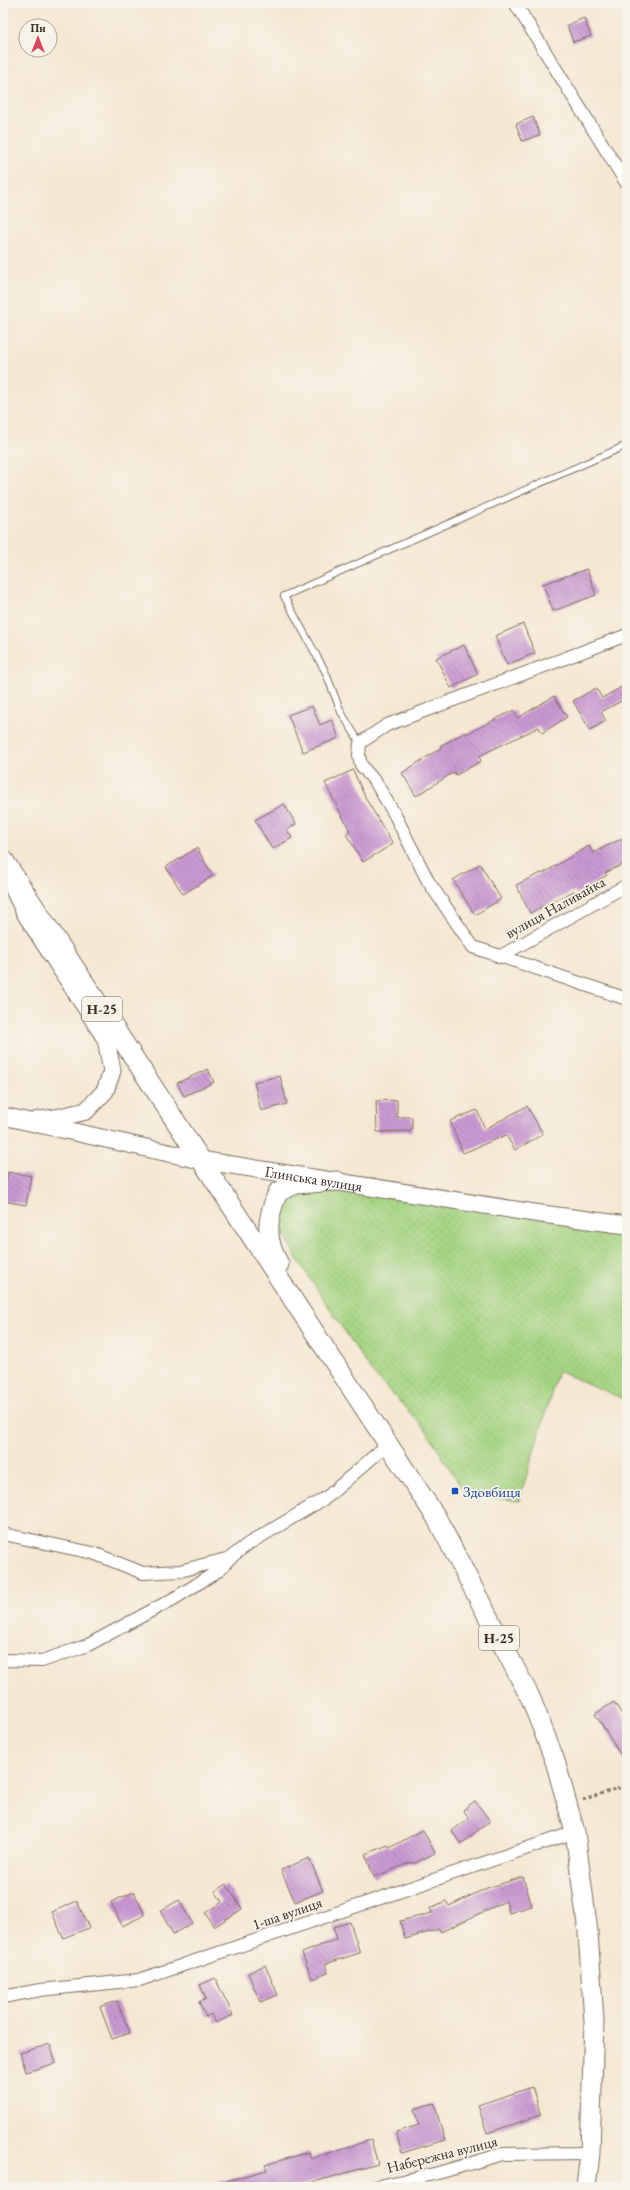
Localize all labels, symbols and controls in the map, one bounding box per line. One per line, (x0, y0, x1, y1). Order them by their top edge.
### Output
north arrow (18, 18, 58, 58)
text: Пн (30, 21, 46, 35)
street label: вулиця Наливайка (502, 872, 608, 942)
road number: Н-25 (82, 997, 122, 1021)
street label: Глинська вулиця (264, 1161, 364, 1195)
place label: Здовбиця (463, 1482, 521, 1501)
marker: Здовбиця (450, 1486, 460, 1496)
road number: Н-25 (479, 1626, 519, 1650)
street label: 1-ша вулиця (250, 1892, 325, 1934)
street label: Набережна вулиця (385, 2131, 500, 2177)

